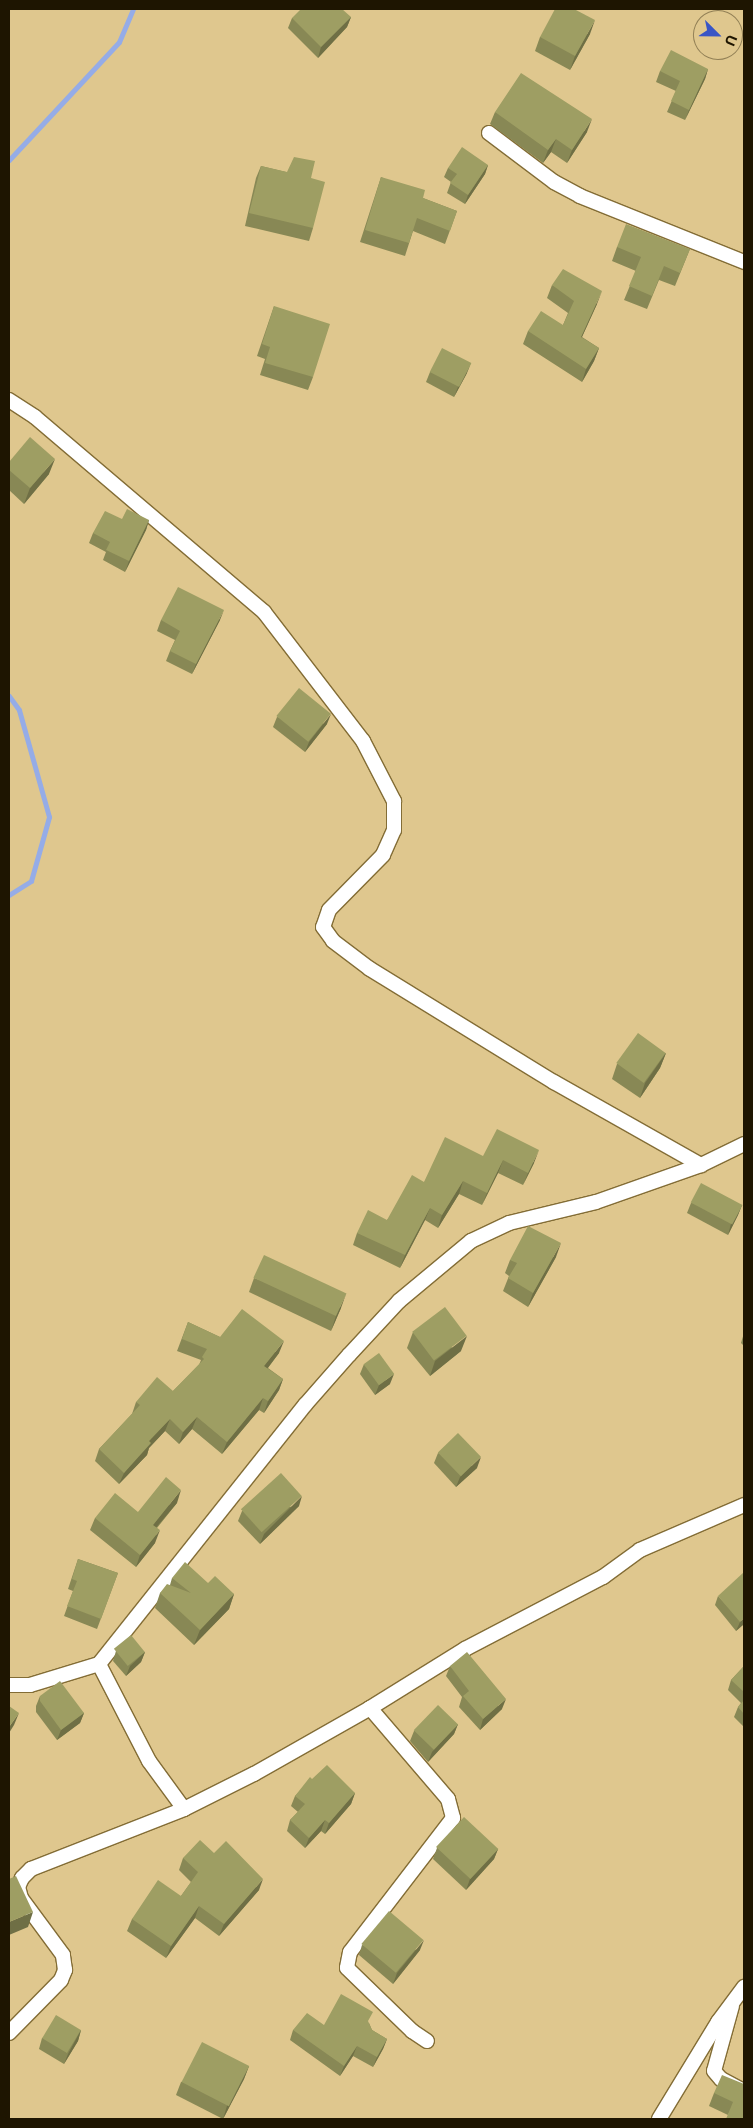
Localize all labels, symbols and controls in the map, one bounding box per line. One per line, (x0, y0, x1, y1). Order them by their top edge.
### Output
north arrow (693, 10, 743, 60)
text: U (722, 33, 741, 49)

